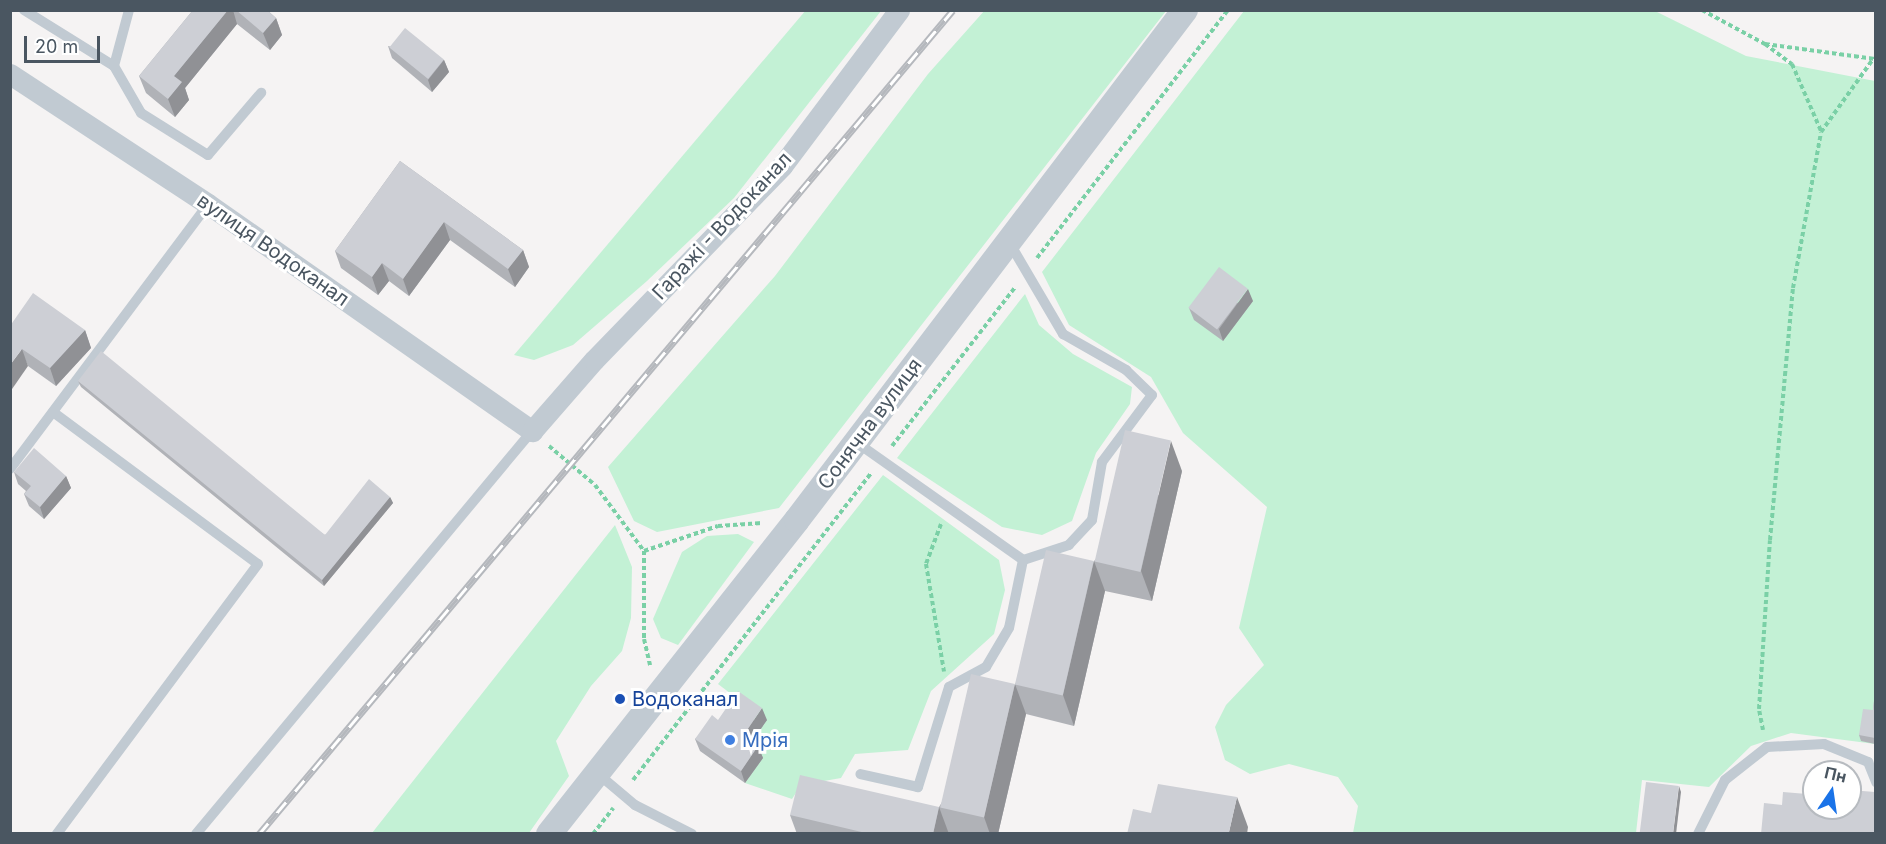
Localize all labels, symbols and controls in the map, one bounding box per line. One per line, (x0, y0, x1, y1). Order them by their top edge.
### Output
scale bar (27, 24, 104, 62)
text: 20 m (35, 36, 78, 57)
street label: Гаражі - Водоканал (647, 147, 797, 305)
street label: вулиця Водоканал (192, 189, 354, 311)
street label: Сонячна вулиця (813, 354, 927, 494)
place label: Водоканал (632, 687, 738, 711)
marker: Водоканал (613, 692, 627, 706)
place label: Мрія (742, 728, 788, 752)
marker: Мрія (723, 733, 737, 747)
north arrow (1802, 760, 1862, 820)
text: Пн (1823, 762, 1849, 787)

